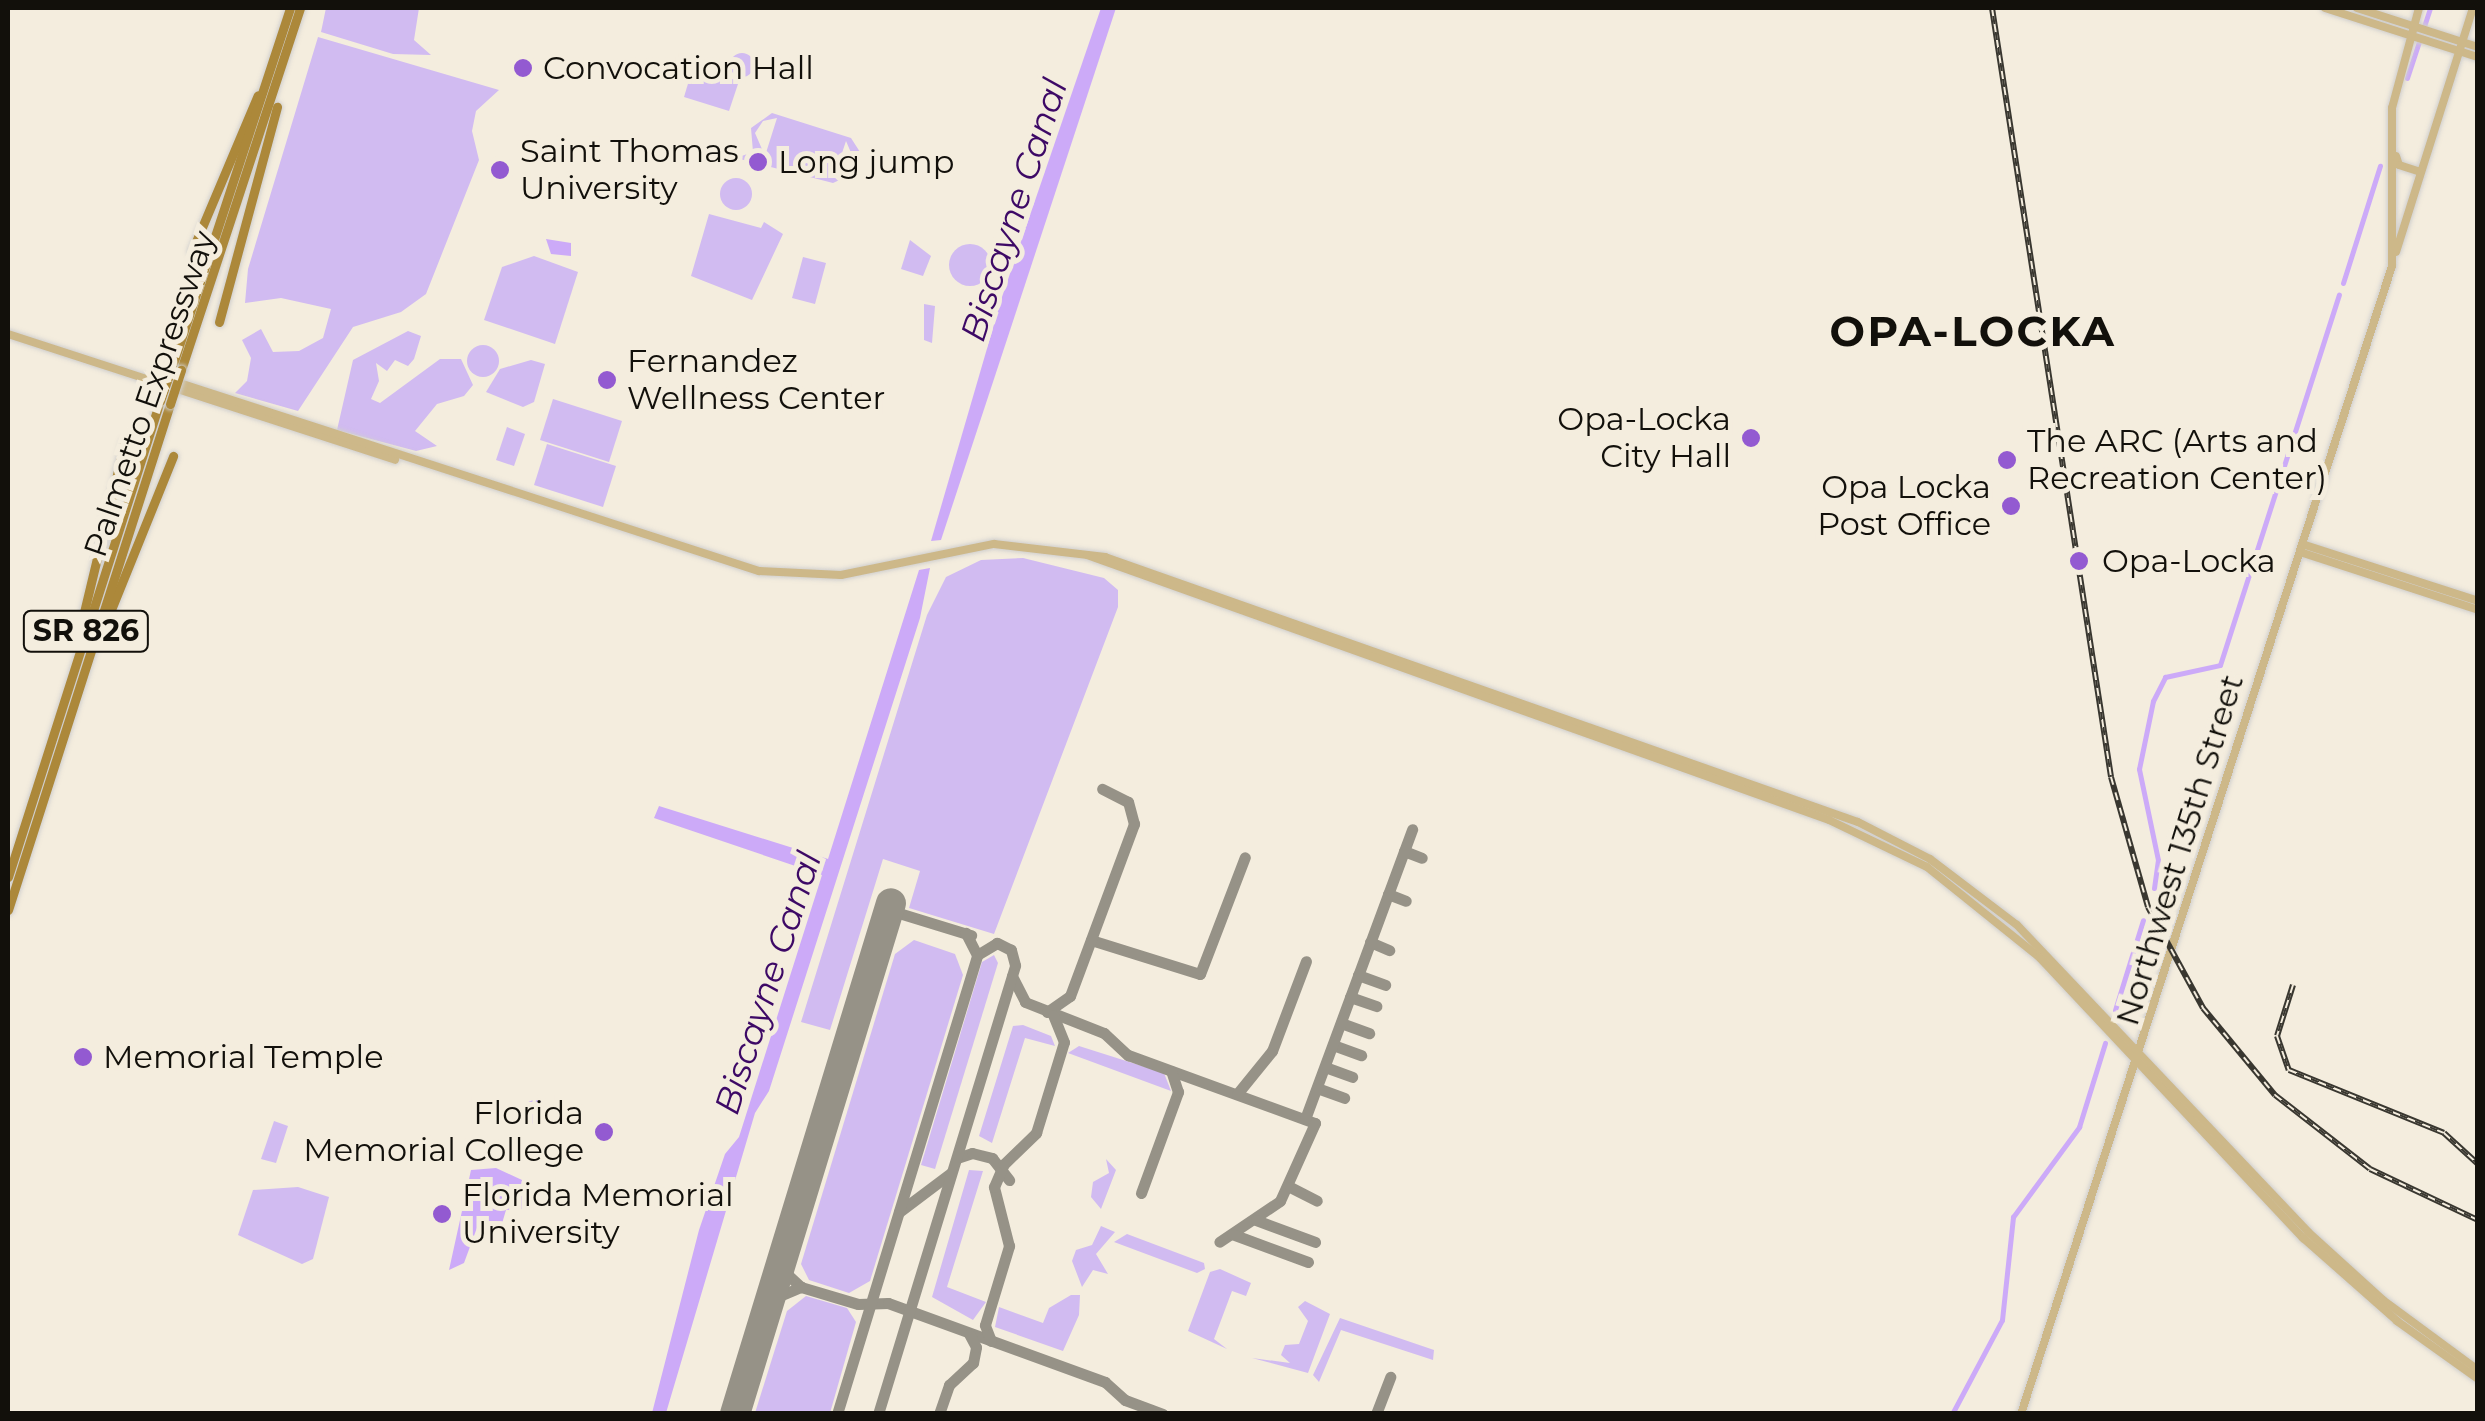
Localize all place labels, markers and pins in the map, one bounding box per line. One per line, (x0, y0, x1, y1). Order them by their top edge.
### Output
place label: Convocation Hall (543, 49, 814, 87)
marker: Convocation Hall (512, 57, 534, 79)
place label: Saint Thomas University (520, 133, 739, 208)
place label: Long jump (778, 143, 955, 181)
marker: Long jump (747, 151, 769, 173)
marker: Saint Thomas University (489, 159, 511, 181)
place label: Fernandez Wellness Center (627, 343, 885, 418)
marker: Fernandez Wellness Center (596, 369, 618, 391)
place label: Opa-Locka City Hall (1557, 401, 1731, 476)
place label: The ARC (Arts and Recreation Center) (2027, 423, 2327, 498)
marker: Opa-Locka City Hall (1740, 427, 1762, 449)
marker: The ARC (Arts and Recreation Center) (1996, 449, 2018, 471)
place label: Opa Locka Post Office (1817, 469, 1991, 544)
marker: Opa Locka Post Office (2000, 495, 2022, 517)
place label: Opa-Locka (2102, 542, 2276, 580)
marker: Opa-Locka (2066, 548, 2092, 574)
place label: Memorial Temple (103, 1038, 383, 1076)
marker: Memorial Temple (72, 1046, 94, 1068)
place label: Florida Memorial College (303, 1095, 584, 1170)
marker: Florida Memorial College (593, 1121, 615, 1143)
place label: Florida Memorial University (462, 1177, 734, 1252)
marker: Florida Memorial University (431, 1203, 453, 1225)

